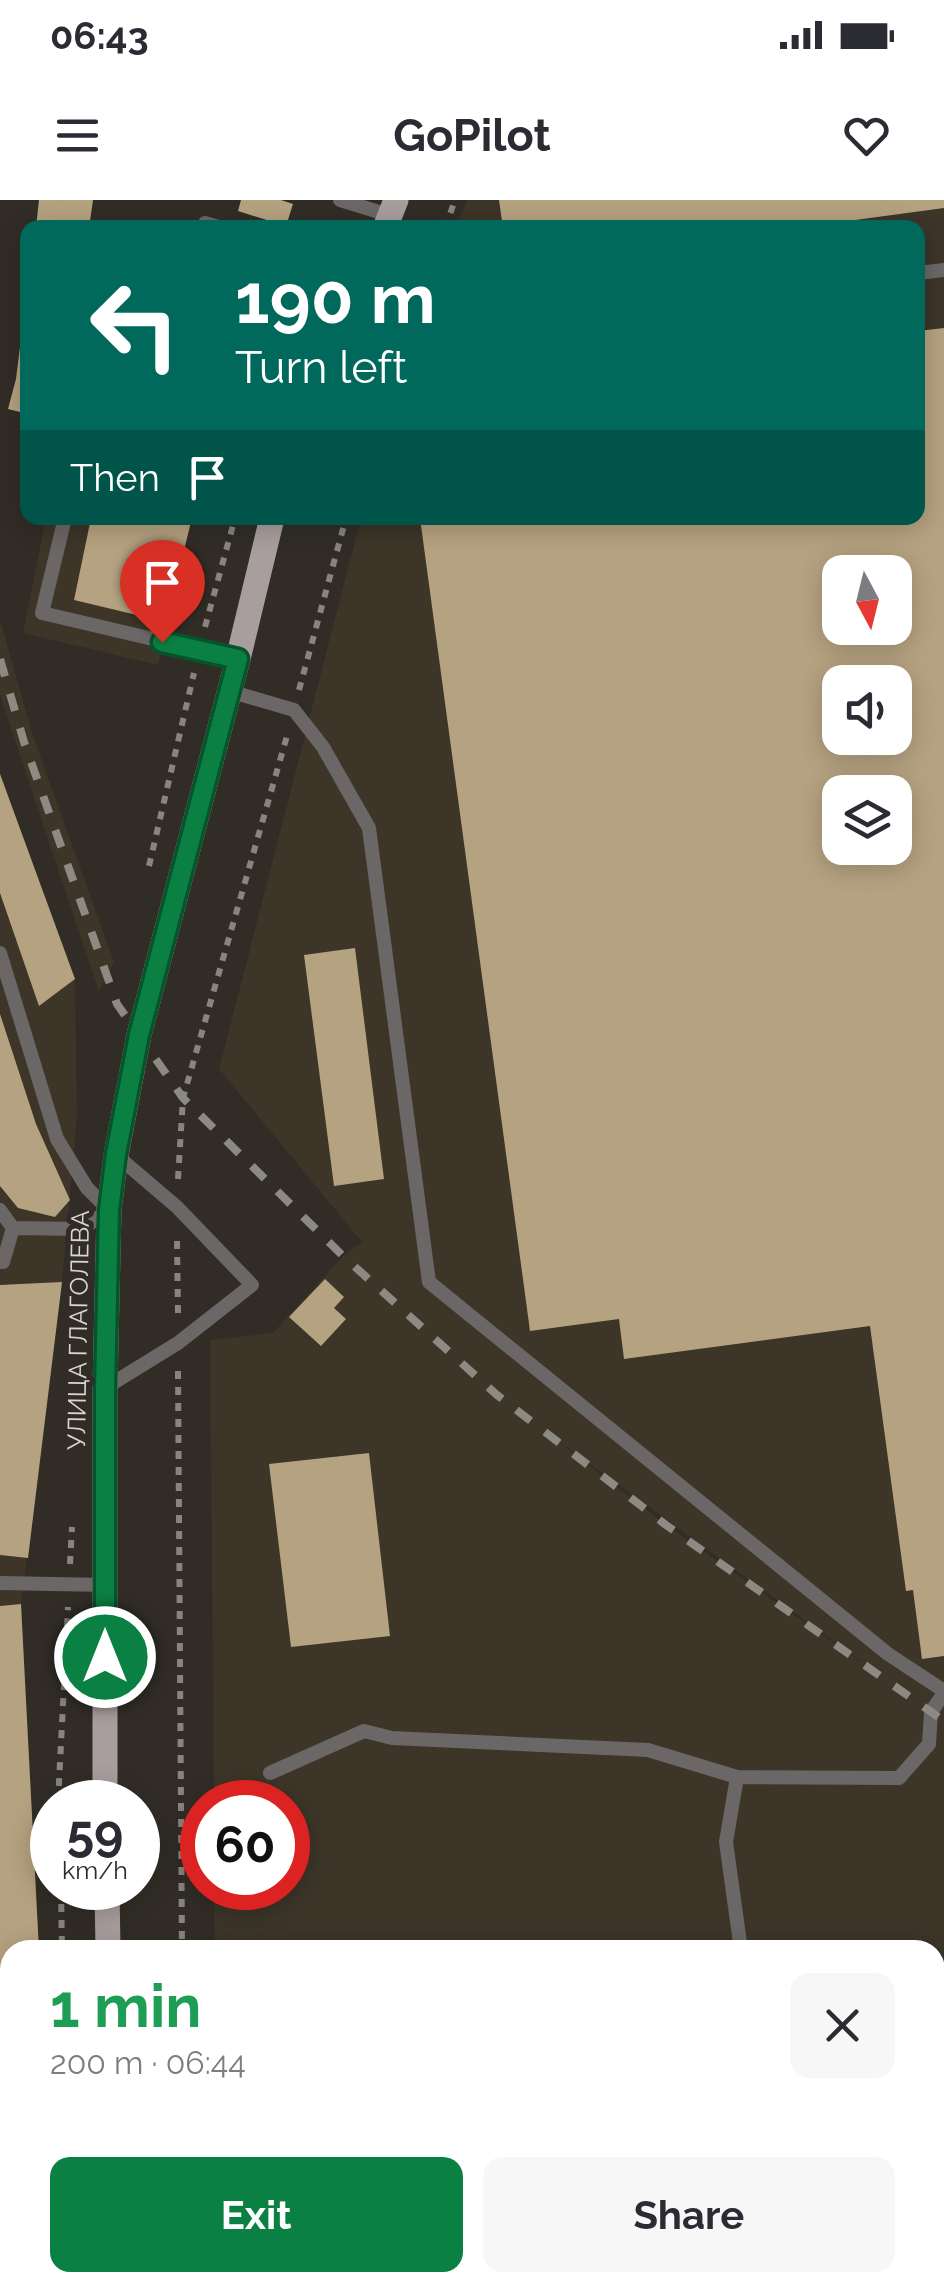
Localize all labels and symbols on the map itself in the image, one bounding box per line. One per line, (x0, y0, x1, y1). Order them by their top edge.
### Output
pin (120, 540, 205, 643)
north arrow (822, 555, 912, 645)
street label: УЛИЦА ГЛАГОЛЕВА (61, 1210, 95, 1450)
position arrow (53, 1605, 157, 1709)
speed limit sign: 60 (180, 1780, 310, 1910)

